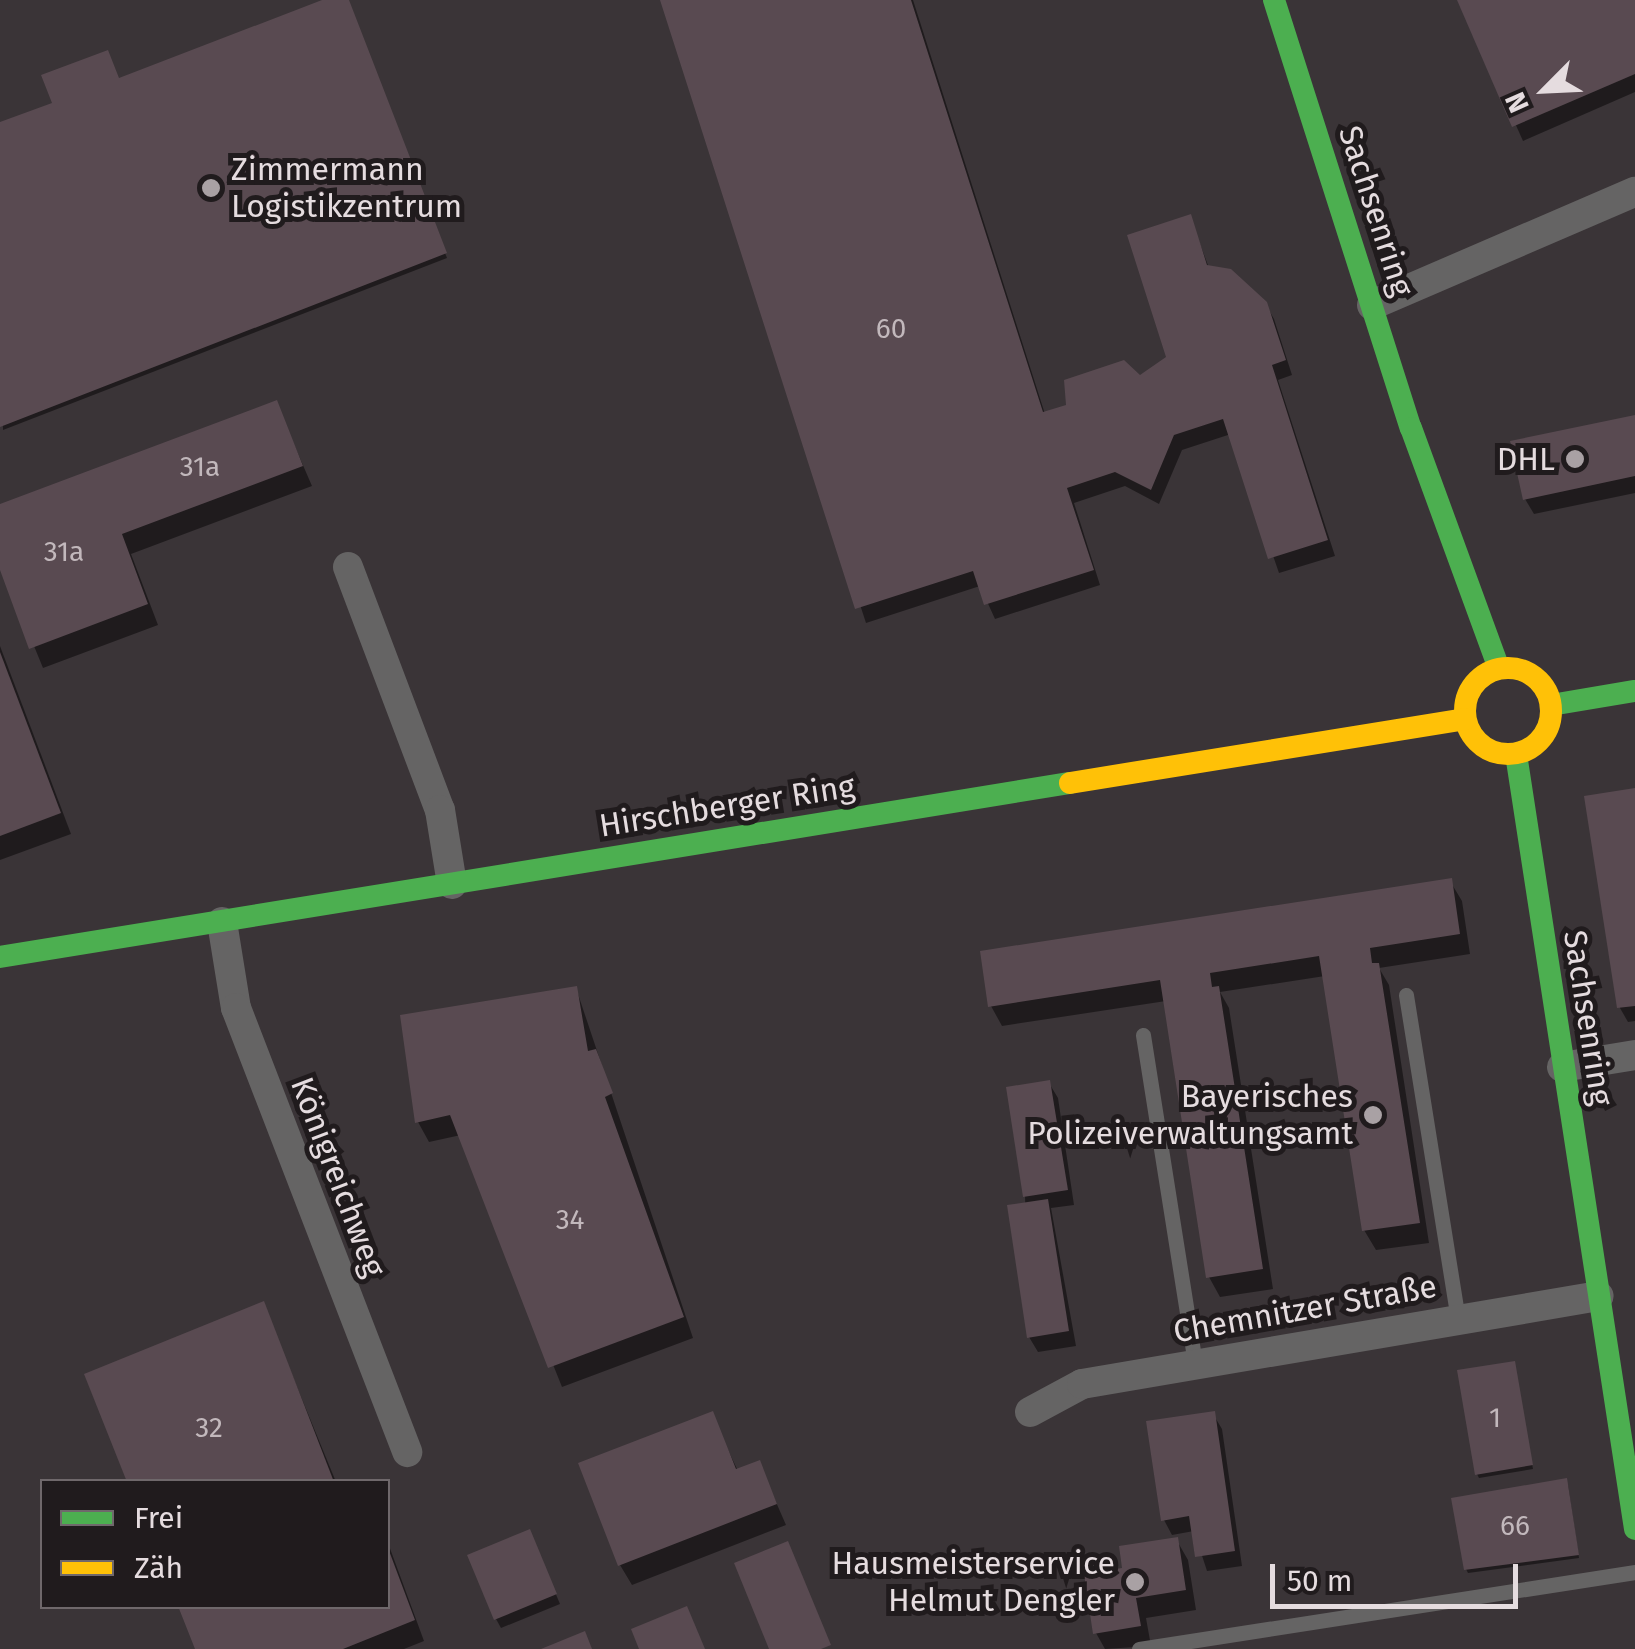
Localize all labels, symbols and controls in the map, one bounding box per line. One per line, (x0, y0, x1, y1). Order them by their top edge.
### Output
north arrow (1495, 40, 1595, 140)
text: N (1498, 87, 1536, 118)
street label: Sachsenring (1330, 121, 1422, 301)
place label: Zimmermann Logistikzentrum (231, 151, 462, 226)
marker: Zimmermann Logistikzentrum (200, 177, 222, 199)
house number: 60 (876, 312, 906, 346)
place label: DHL (1497, 440, 1555, 478)
marker: DHL (1564, 448, 1586, 470)
house number: 31a (180, 450, 220, 484)
house number: 31a (44, 535, 84, 569)
street label: Hirschberger Ring (597, 767, 857, 845)
street label: Sachsenring (1555, 928, 1621, 1108)
street label: Königreichweg (282, 1072, 394, 1282)
place label: Bayerisches Polizeiverwaltungsamt (1027, 1078, 1353, 1153)
marker: Bayerisches Polizeiverwaltungsamt (1362, 1104, 1384, 1126)
house number: 34 (556, 1203, 584, 1237)
street label: Chemnitzer Straße (1170, 1267, 1440, 1351)
house number: 1 (1489, 1401, 1501, 1435)
house number: 32 (195, 1411, 223, 1445)
legend (40, 1479, 390, 1609)
text: Frei (134, 1500, 183, 1536)
house number: 66 (1500, 1509, 1530, 1543)
scale bar (1275, 1544, 1522, 1606)
place label: Hausmeisterservice Helmut Dengler (831, 1545, 1115, 1620)
text: Zäh (134, 1550, 183, 1586)
text: 50 m (1287, 1563, 1352, 1599)
marker: Hausmeisterservice Helmut Dengler (1124, 1571, 1146, 1593)

